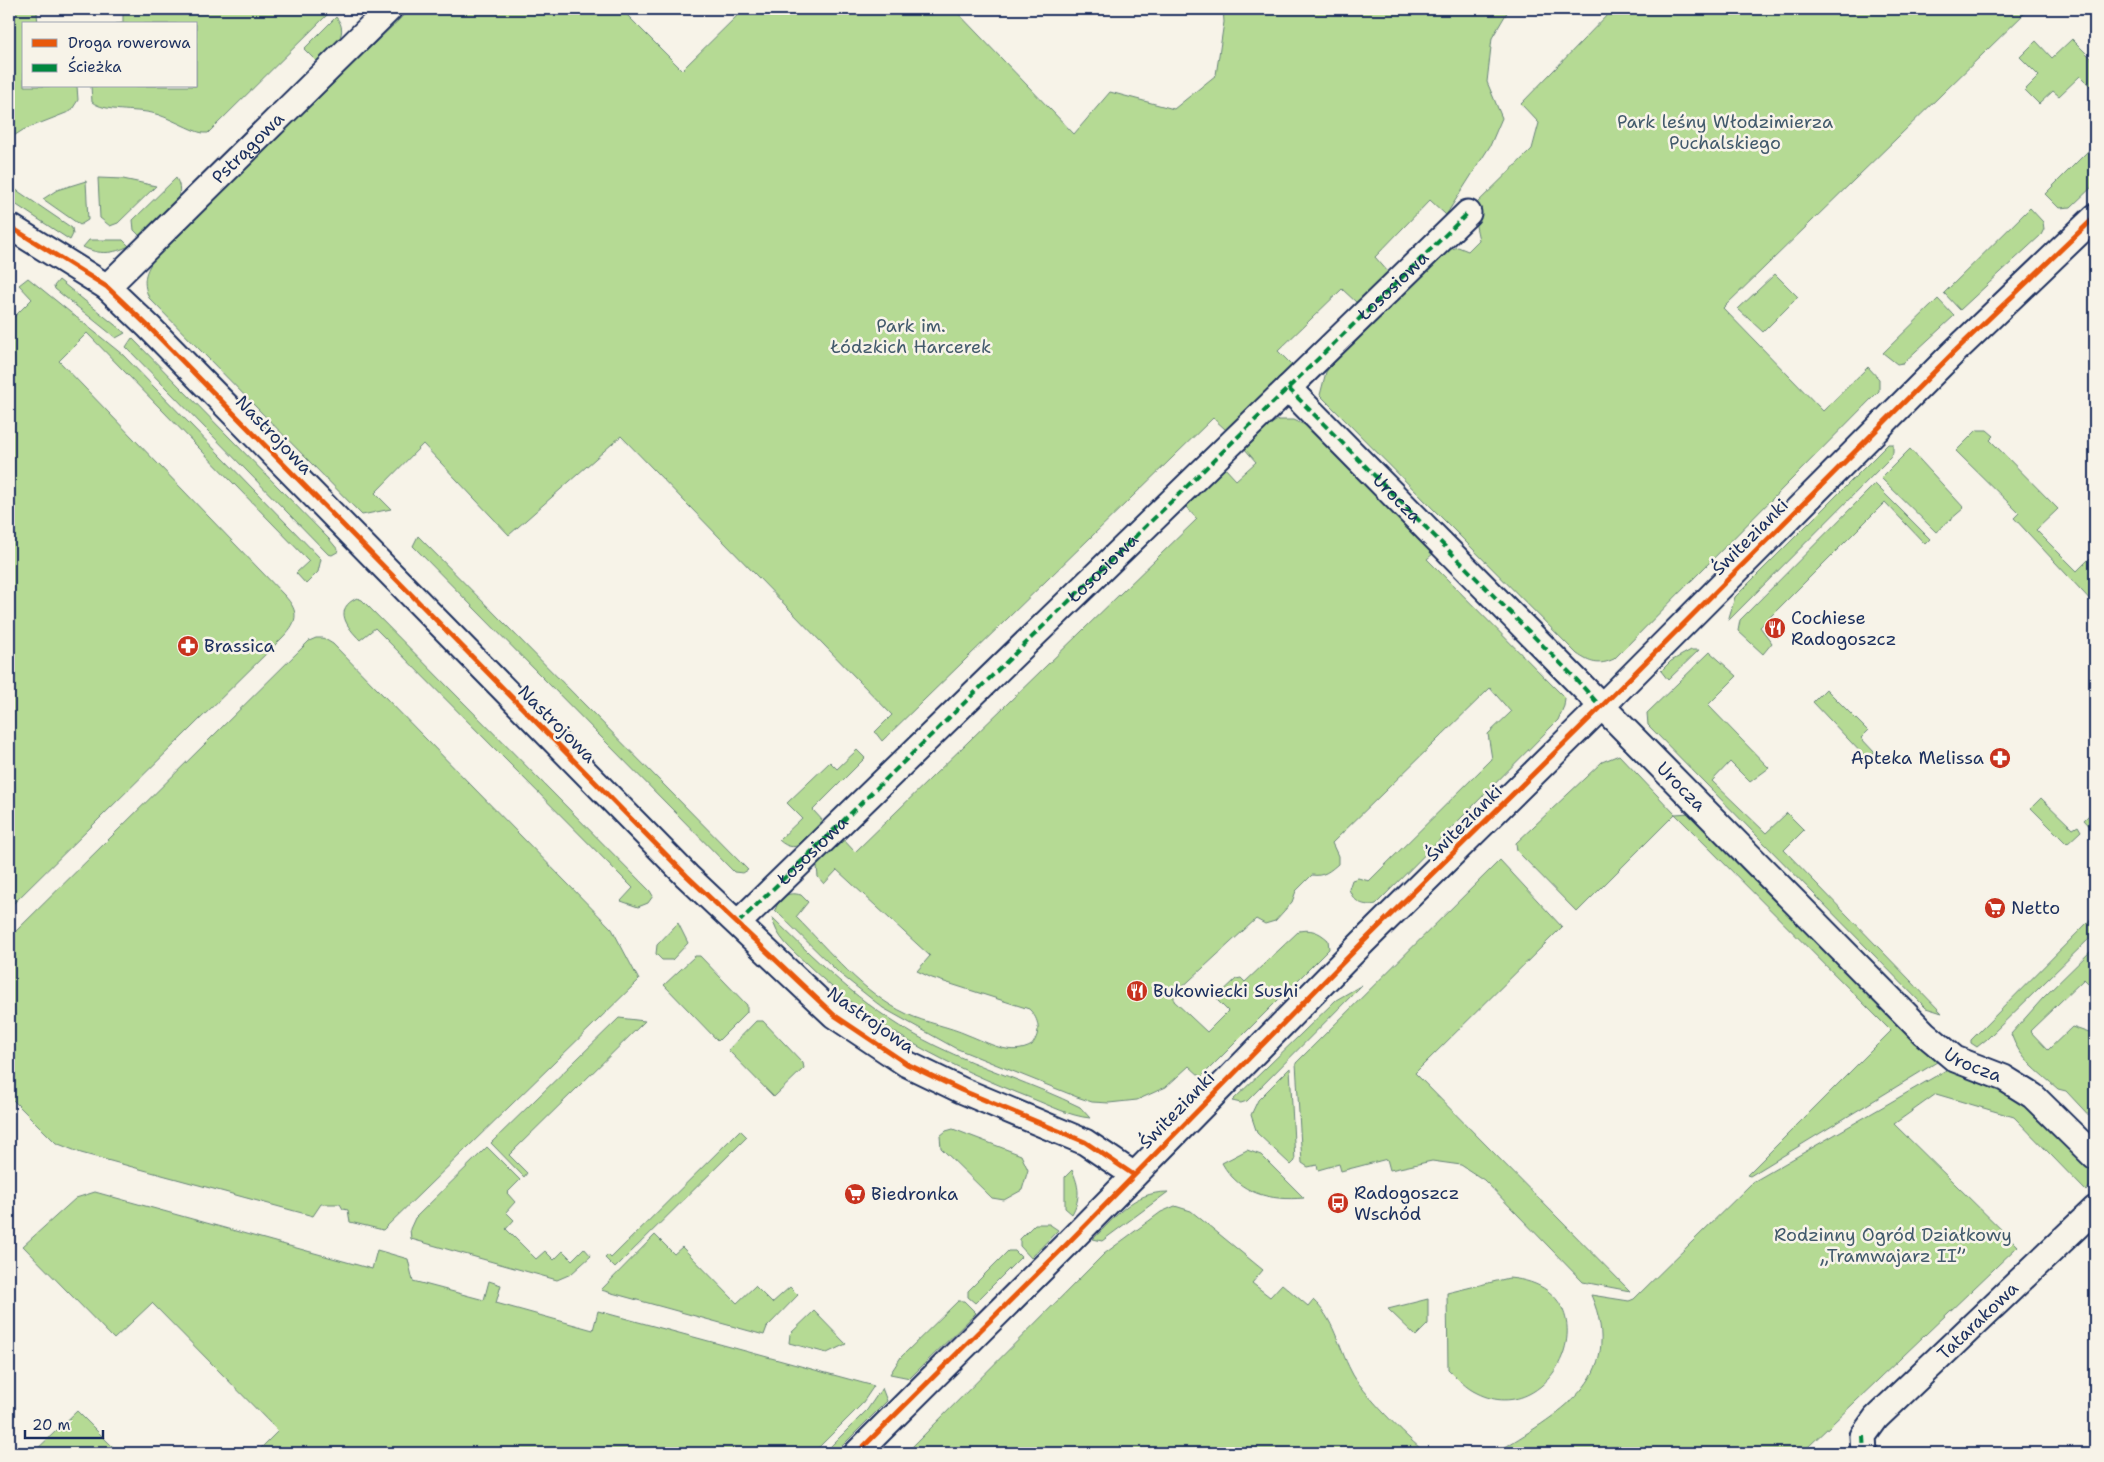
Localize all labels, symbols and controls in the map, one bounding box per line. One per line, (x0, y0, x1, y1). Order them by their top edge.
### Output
legend (22, 22, 198, 88)
text: Droga rowerowa (68, 33, 191, 53)
text: Ścieżka (68, 56, 122, 77)
street label: Pstrągowa (207, 107, 289, 189)
park label: Park leśny Włodzimierza Puchalskiego (1617, 110, 1833, 155)
street label: Łososiowa (1352, 246, 1434, 326)
park label: Park im. Łódzkich Harcerek (830, 314, 991, 359)
street label: Nastrojowa (230, 390, 318, 480)
street label: Urocza (1367, 468, 1427, 528)
street label: Świtezianki (1706, 493, 1794, 581)
street label: Łososiowa (1061, 528, 1144, 609)
place label: Cochiese Radogoszcz (1791, 606, 1896, 651)
restaurant icon: Cochiese Radogoszcz (1763, 616, 1787, 640)
pharmacy icon: Brassica (176, 634, 200, 658)
place label: Brassica (204, 634, 275, 658)
street label: Nastrojowa (513, 680, 601, 768)
place label: Apteka Melissa (1851, 746, 1984, 770)
pharmacy icon: Apteka Melissa (1988, 746, 2012, 770)
street label: Urocza (1651, 757, 1711, 817)
street label: Świtezianki (1420, 779, 1508, 867)
street label: Łososiowa (771, 810, 853, 891)
supermarket icon: Netto (1983, 896, 2007, 920)
place label: Netto (2011, 896, 2060, 920)
restaurant icon: Bukowiecki Sushi (1125, 979, 1149, 1003)
place label: Bukowiecki Sushi (1153, 979, 1299, 1003)
street label: Nastrojowa (823, 981, 919, 1059)
street label: Urocza (1938, 1042, 2005, 1088)
street label: Świtezianki (1134, 1066, 1220, 1154)
place label: Radogoszcz Wschód (1354, 1181, 1459, 1226)
supermarket icon: Biedronka (843, 1182, 867, 1206)
place label: Biedronka (871, 1182, 958, 1206)
bus stop icon: Radogoszcz Wschód (1326, 1191, 1350, 1215)
park label: Rodzinny Ogród Działkowy „Tramwajarz II” (1774, 1223, 2012, 1268)
street label: Tatarakowa (1932, 1276, 2024, 1365)
scale bar (25, 1407, 102, 1439)
text: 20 m (32, 1415, 71, 1435)

